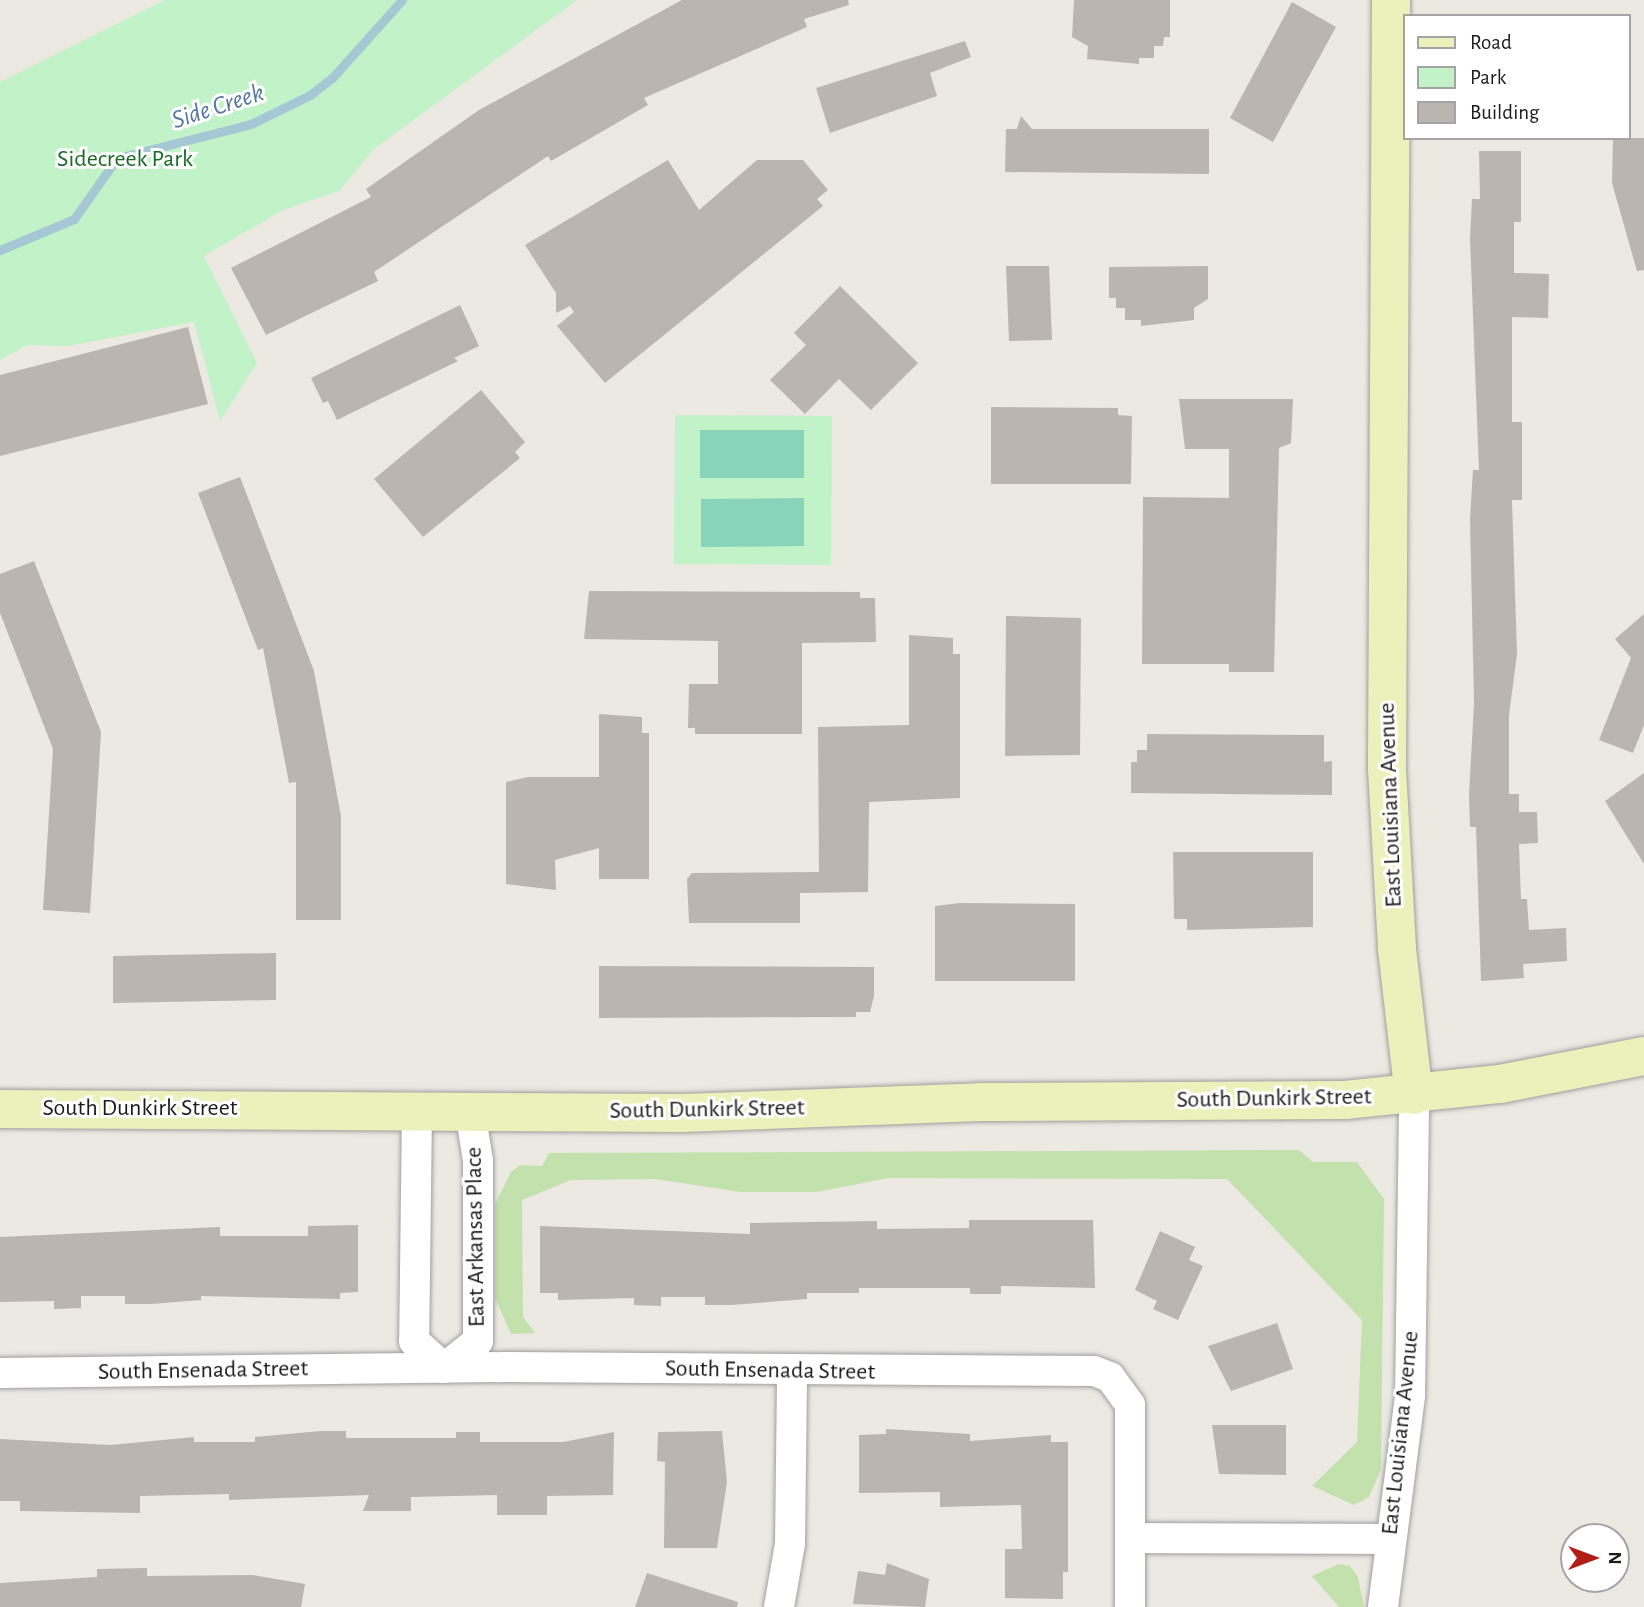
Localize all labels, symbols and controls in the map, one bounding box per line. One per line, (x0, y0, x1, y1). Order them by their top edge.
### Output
legend (1402, 14, 1630, 140)
text: Road (1470, 32, 1512, 53)
text: Park (1470, 67, 1506, 88)
water label: Side Creek (168, 77, 268, 137)
text: Building (1470, 102, 1539, 123)
park label: Sidecreek Park (57, 146, 193, 174)
street label: East Louisiana Avenue (1373, 702, 1409, 908)
street label: South Dunkirk Street (1176, 1083, 1372, 1115)
street label: South Dunkirk Street (609, 1094, 805, 1126)
street label: South Dunkirk Street (43, 1095, 237, 1123)
street label: East Arkansas Place (460, 1147, 492, 1327)
street label: East Louisiana Avenue (1376, 1330, 1426, 1536)
street label: South Ensenada Street (98, 1355, 308, 1387)
street label: South Ensenada Street (665, 1355, 875, 1387)
north arrow (1560, 1523, 1630, 1593)
text: N (1605, 1551, 1624, 1565)

